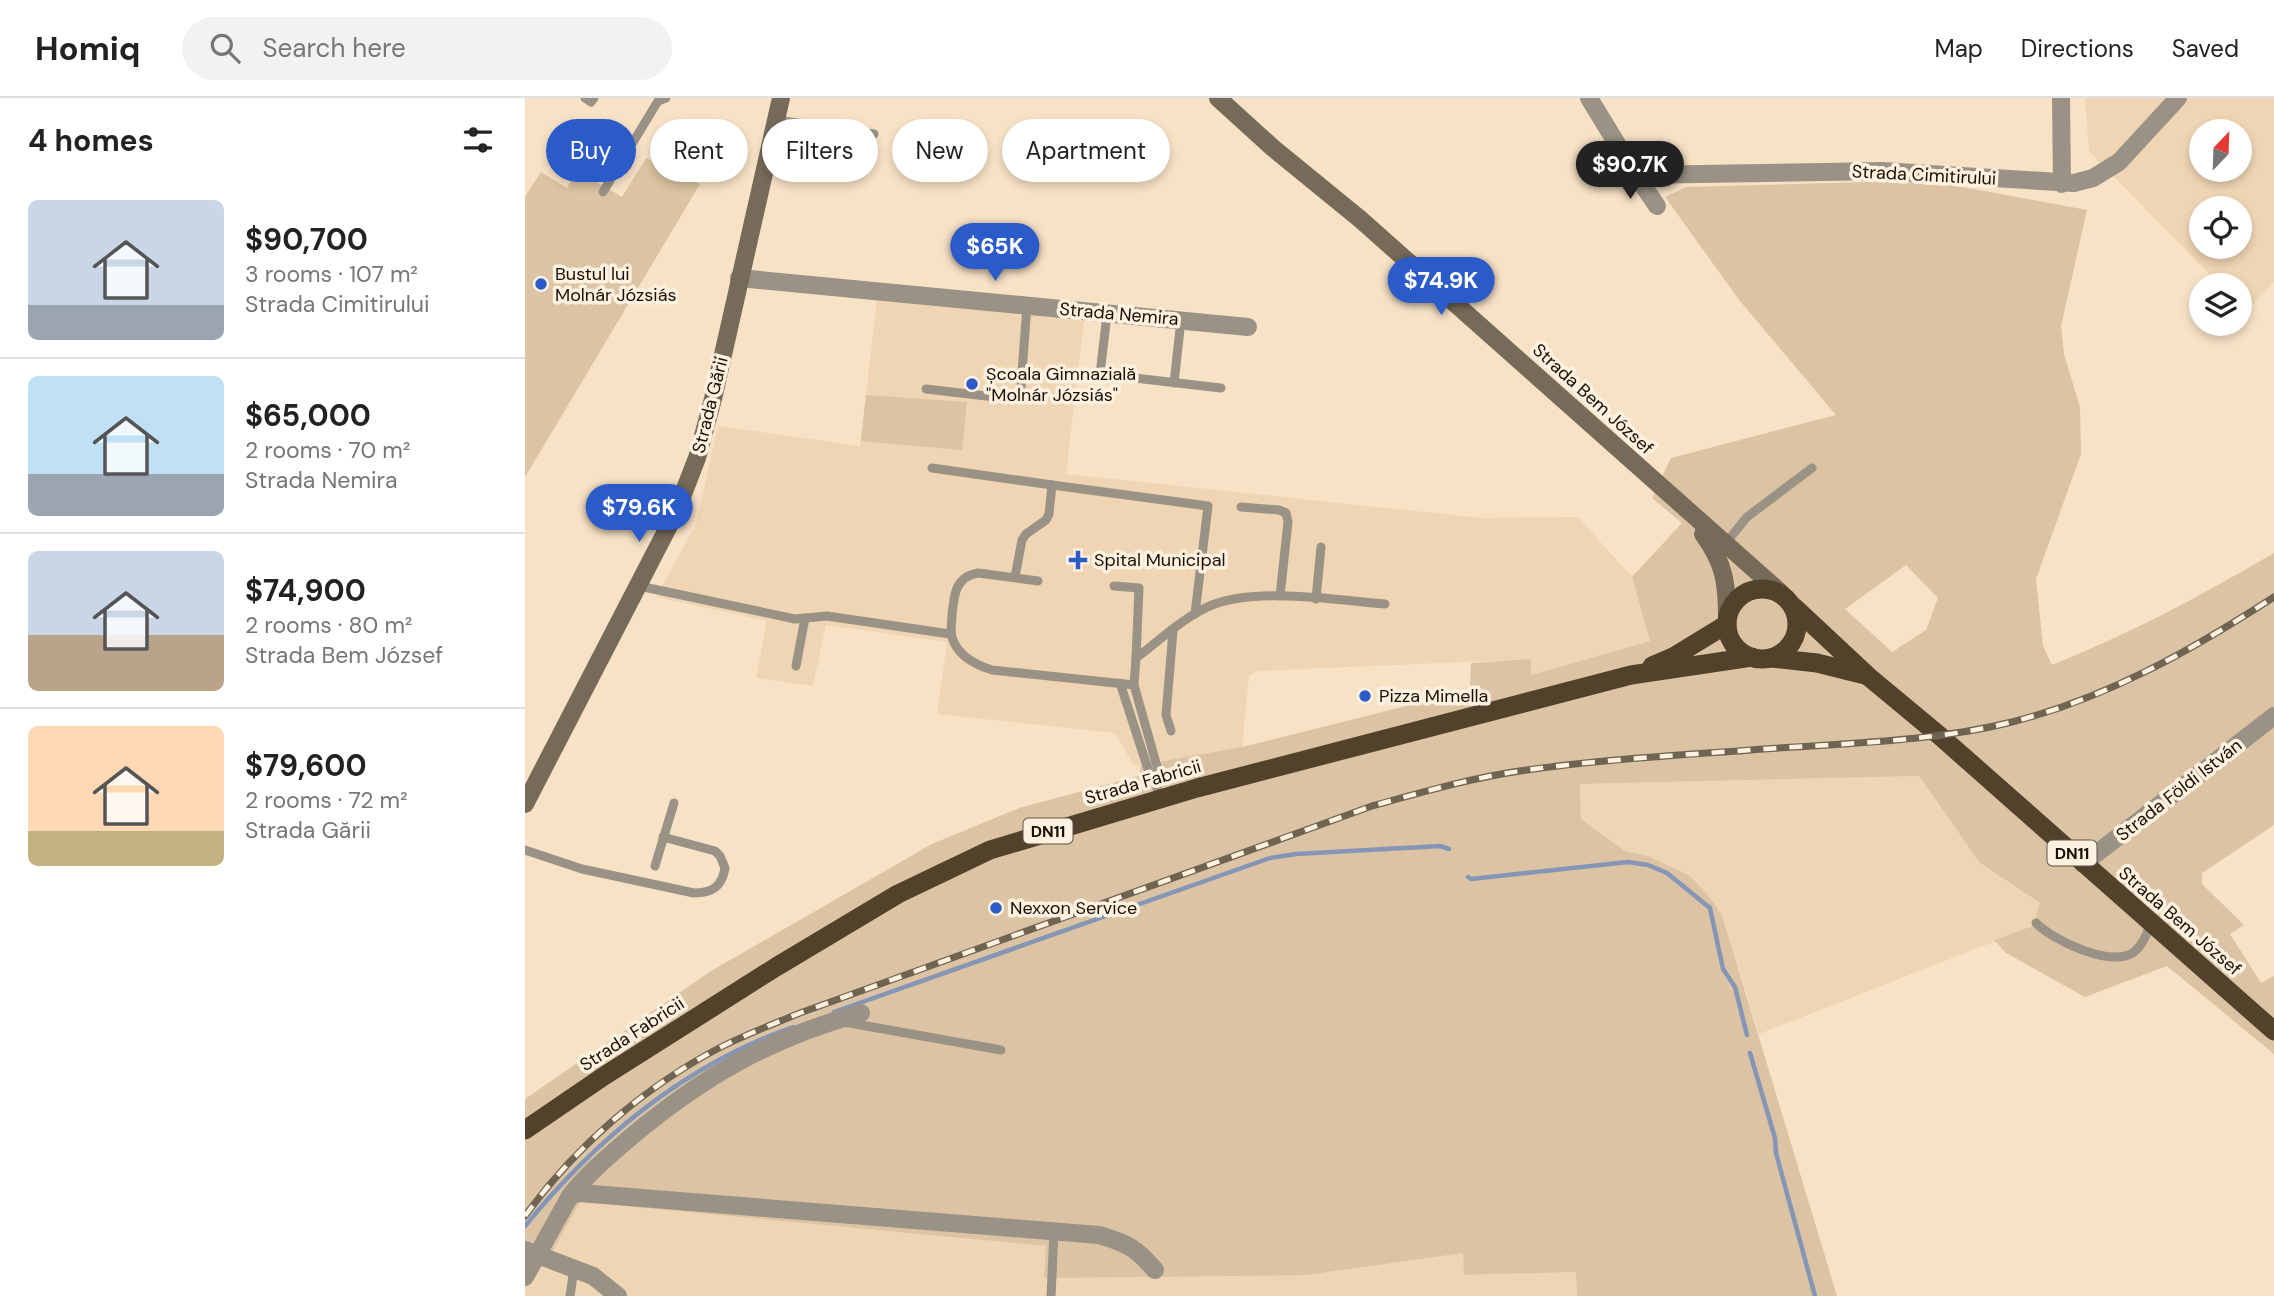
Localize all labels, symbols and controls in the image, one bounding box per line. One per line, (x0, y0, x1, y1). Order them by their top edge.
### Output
search box (182, 17, 672, 80)
text: Homiq (35, 27, 140, 70)
icon: search (206, 29, 244, 67)
text: Search here (262, 31, 406, 65)
text: Map (1935, 33, 1983, 64)
text: Directions (2021, 33, 2134, 64)
text: Saved (2172, 33, 2239, 64)
chip: Buy (546, 119, 636, 182)
chip: Rent (650, 119, 748, 182)
chip: Filters (762, 119, 878, 182)
chip: New (892, 119, 988, 182)
chip: Apartment (1002, 119, 1170, 182)
north arrow (2189, 119, 2252, 182)
map controls (2189, 119, 2252, 336)
text: 4 homes (28, 121, 154, 160)
icon: filters (459, 121, 497, 159)
pin: $90.7K (1573, 141, 1687, 201)
text: $90.7K (1592, 149, 1668, 179)
street label: Strada Cimitirului (1851, 159, 1997, 191)
button: locate (2189, 196, 2252, 259)
text: $90,700 (245, 220, 368, 259)
pin: $65K (954, 223, 1036, 283)
icon: home (84, 228, 168, 312)
text: $65K (966, 231, 1024, 261)
pin: $74.9K (1384, 258, 1498, 317)
text: 3 rooms · 107 m² (245, 259, 418, 289)
place label: Bustul lui Molnár Józsiás (555, 262, 677, 307)
text: $74.9K (1404, 265, 1478, 295)
button: layers (2189, 273, 2252, 336)
marker: Bustul lui Molnár Józsiás (533, 276, 549, 292)
text: Strada Cimitirului (245, 289, 430, 319)
street label: Strada Nemira (1059, 297, 1179, 331)
street label: Strada Bem József (1527, 338, 1659, 460)
street label: Strada Gării (686, 354, 734, 456)
place label: Școala Gimnazială "Molnár Józsiás" (986, 362, 1136, 407)
marker: Școala Gimnazială "Molnár Józsiás" (964, 376, 980, 392)
text: $65,000 (245, 396, 371, 435)
icon: home (84, 404, 168, 488)
text: 2 rooms · 70 m² (245, 435, 410, 465)
text: Strada Nemira (245, 465, 397, 495)
pin: $79.6K (582, 484, 696, 544)
text: $79.6K (602, 492, 676, 522)
place label: Spital Municipal (1094, 548, 1225, 572)
marker: Spital Municipal (1068, 550, 1088, 570)
text: $74,900 (245, 571, 366, 610)
icon: home (84, 579, 168, 663)
text: 2 rooms · 80 m² (245, 610, 412, 640)
text: Strada Bem József (245, 640, 443, 670)
place label: Pizza Mimella (1379, 684, 1488, 708)
marker: Pizza Mimella (1357, 688, 1373, 704)
street label: Strada Földi István (2111, 733, 2247, 847)
text: $79,600 (245, 746, 367, 785)
icon: home (84, 754, 168, 838)
street label: Strada Fabricii (1082, 754, 1204, 810)
text: 2 rooms · 72 m² (245, 785, 408, 815)
text: Strada Gării (245, 815, 371, 845)
road number: DN11 (1023, 818, 1073, 844)
road number: DN11 (2047, 840, 2097, 866)
street label: Strada Bem József (2114, 861, 2246, 981)
place label: Nexxon Service (1010, 896, 1137, 920)
marker: Nexxon Service (988, 900, 1004, 916)
street label: Strada Fabricii (575, 991, 689, 1077)

